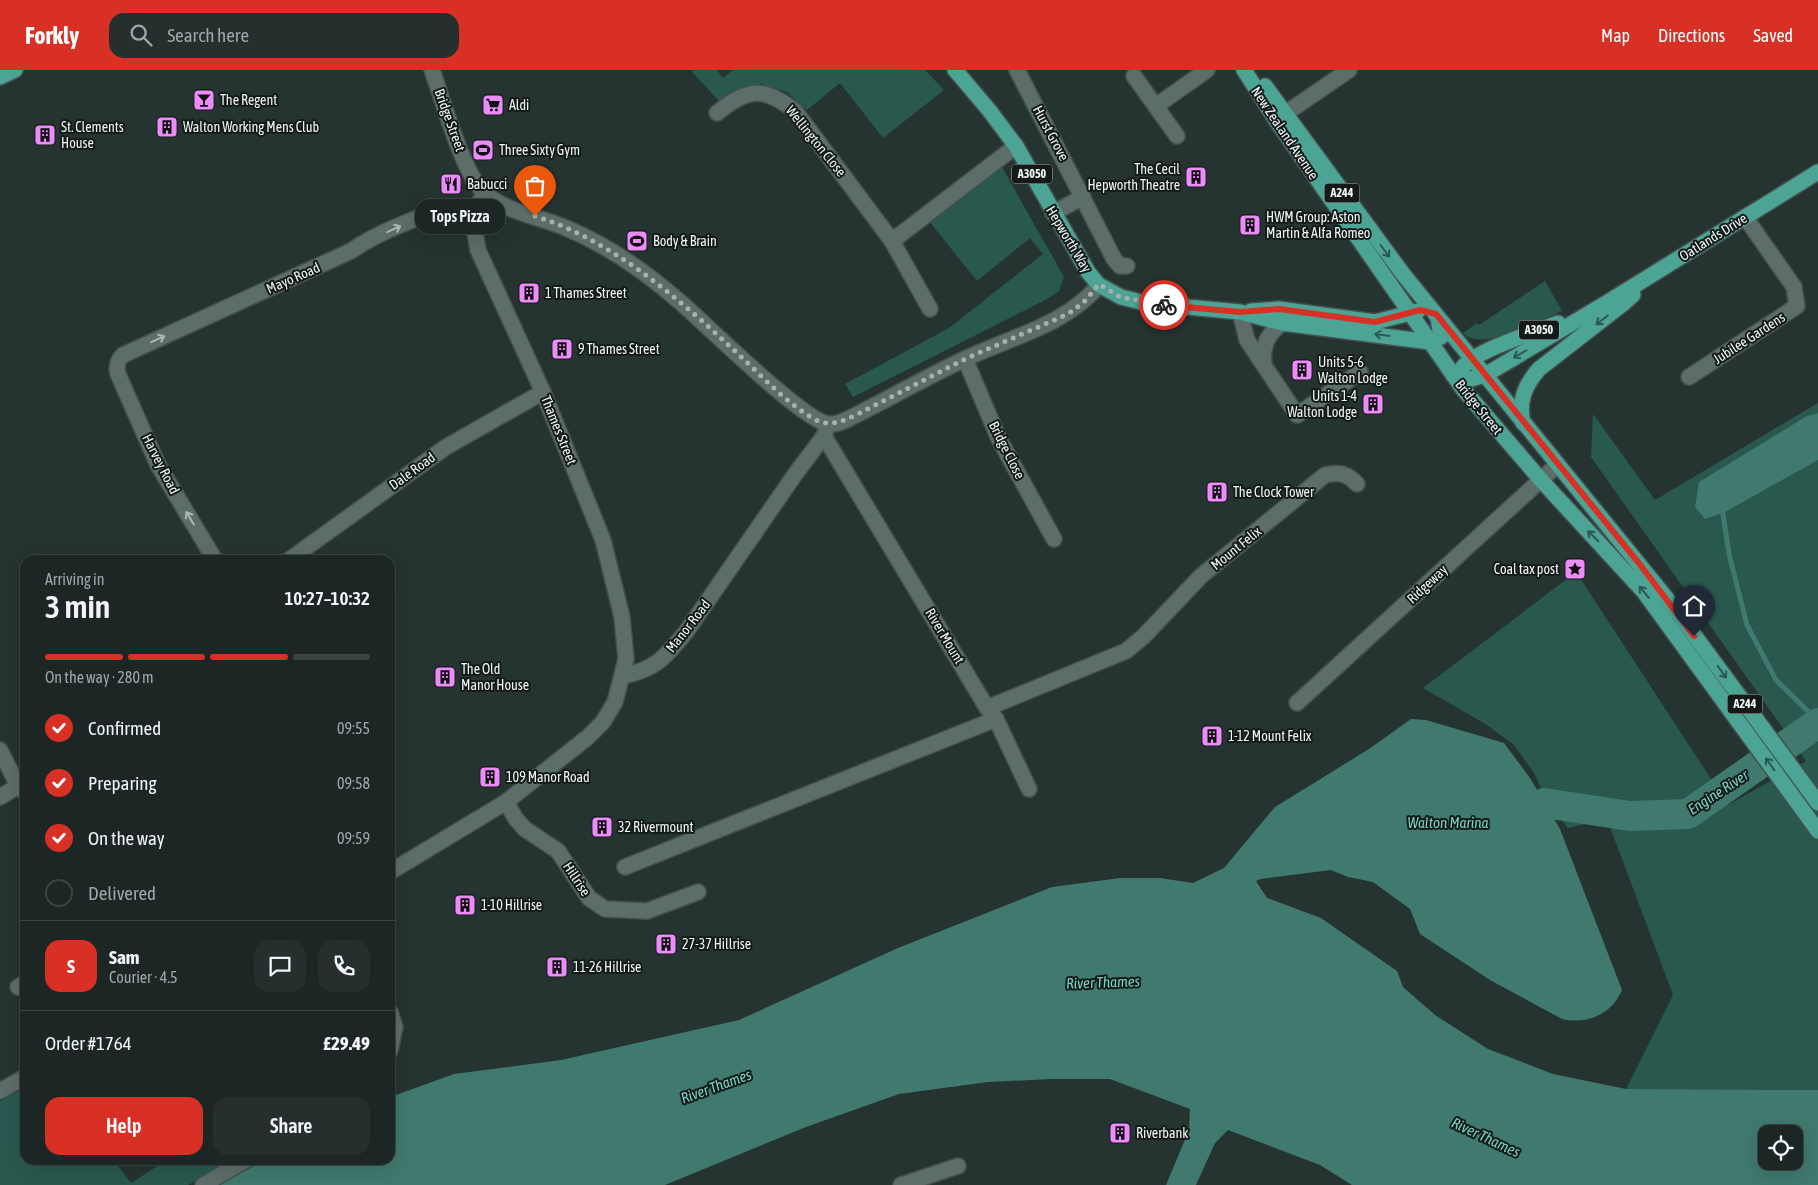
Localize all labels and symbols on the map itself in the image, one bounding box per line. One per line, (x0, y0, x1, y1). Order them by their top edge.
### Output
street label: New Zealand Avenue (1248, 84, 1322, 182)
street label: Bridge Street (431, 87, 469, 153)
bar icon: The Regent (192, 88, 216, 112)
place label: The Regent (220, 92, 277, 108)
supermarket icon: Aldi (481, 93, 505, 117)
place label: Aldi (509, 97, 529, 113)
street label: Wellington Close (783, 102, 849, 180)
street label: Hurst Grove (1030, 103, 1072, 163)
building icon: Walton Working Mens Club (155, 115, 179, 139)
place label: St. Clements House (61, 119, 124, 151)
place label: Walton Working Mens Club (183, 119, 319, 135)
building icon: St. Clements House (33, 123, 57, 147)
sports icon: Three Sixty Gym (471, 138, 495, 162)
place label: Three Sixty Gym (499, 142, 580, 158)
place label: The Cecil Hepworth Theatre (1087, 161, 1180, 193)
pin (514, 165, 556, 216)
road number: A3050 (1012, 165, 1052, 184)
building icon: The Cecil Hepworth Theatre (1184, 165, 1208, 189)
restaurant icon: Babucci (439, 172, 463, 196)
place label: Babucci (467, 176, 507, 192)
road number: A244 (1324, 184, 1360, 202)
callout: Tops Pizza (415, 198, 505, 234)
street label: Hepworth Way (1043, 203, 1095, 275)
place label: HWM Group: Aston Martin & Alfa Romeo (1266, 209, 1370, 241)
street label: Oatlands Drive (1676, 210, 1750, 264)
building icon: HWM Group: Aston Martin & Alfa Romeo (1238, 213, 1262, 237)
one-way arrow (386, 224, 401, 233)
sports icon: Body & Brain (625, 229, 649, 253)
place label: Body & Brain (653, 233, 717, 249)
one-way arrow (1379, 244, 1390, 257)
street label: Mayo Road (264, 259, 322, 297)
courier (1139, 280, 1189, 330)
building icon: 1 Thames Street (517, 281, 541, 305)
place label: 1 Thames Street (545, 285, 627, 301)
street label: Jubilee Gardens (1710, 309, 1788, 367)
one-way arrow (1596, 315, 1609, 326)
road number: A3050 (1519, 320, 1559, 340)
one-way arrow (1374, 330, 1390, 340)
one-way arrow (150, 333, 165, 343)
building icon: 9 Thames Street (550, 337, 574, 361)
place label: 9 Thames Street (578, 341, 660, 357)
one-way arrow (1514, 349, 1528, 359)
place label: Units 5-6 Walton Lodge (1318, 354, 1388, 386)
building icon: Units 5-6 Walton Lodge (1290, 358, 1314, 382)
street label: Bridge Street (1452, 377, 1506, 437)
place label: Units 1-4 Walton Lodge (1287, 388, 1357, 420)
building icon: Units 1-4 Walton Lodge (1361, 392, 1385, 416)
street label: Thames Street (538, 393, 580, 467)
street label: Bridge Close (986, 419, 1028, 481)
street label: Harvey Road (139, 431, 183, 497)
street label: Dale Road (386, 449, 438, 493)
building icon: The Clock Tower (1205, 480, 1229, 504)
place label: The Clock Tower (1233, 484, 1315, 500)
one-way arrow (185, 511, 194, 526)
street label: Mount Felix (1208, 523, 1265, 573)
one-way arrow (1587, 530, 1599, 542)
place icon: Coal tax post (1563, 557, 1587, 581)
street label: Ridgeway (1404, 561, 1451, 607)
place label: Coal tax post (1494, 561, 1559, 577)
pin (1673, 585, 1715, 636)
one-way arrow (1639, 586, 1650, 599)
street label: Manor Road (663, 597, 713, 655)
street label: River Mount (922, 605, 968, 667)
place label: The Old Manor House (461, 661, 529, 693)
building icon: The Old Manor House (433, 665, 457, 689)
one-way arrow (1717, 665, 1727, 679)
road number: A244 (1728, 694, 1762, 714)
building icon: 1-12 Mount Felix (1200, 724, 1224, 748)
place label: 1-12 Mount Felix (1228, 728, 1312, 744)
one-way arrow (1765, 757, 1775, 771)
building icon: 109 Manor Road (478, 765, 502, 789)
water label: Engine River (1685, 766, 1752, 818)
place label: 109 Manor Road (506, 769, 590, 785)
water label: Walton Marina (1407, 814, 1489, 831)
building icon: 32 Rivermount (590, 815, 614, 839)
place label: 32 Rivermount (618, 819, 694, 835)
street label: Hillrise (560, 859, 594, 899)
building icon: 1-10 Hillrise (453, 893, 477, 917)
place label: 1-10 Hillrise (481, 897, 542, 913)
building icon: 27-37 Hillrise (654, 932, 678, 956)
place label: 27-37 Hillrise (682, 936, 751, 952)
building icon: 11-26 Hillrise (545, 955, 569, 979)
place label: 11-26 Hillrise (573, 959, 641, 975)
water label: River Thames (1066, 972, 1140, 992)
water label: River Thames (678, 1065, 754, 1107)
water label: River Thames (1449, 1114, 1523, 1160)
building icon: Riverbank (1108, 1121, 1132, 1145)
place label: Riverbank (1136, 1125, 1188, 1141)

